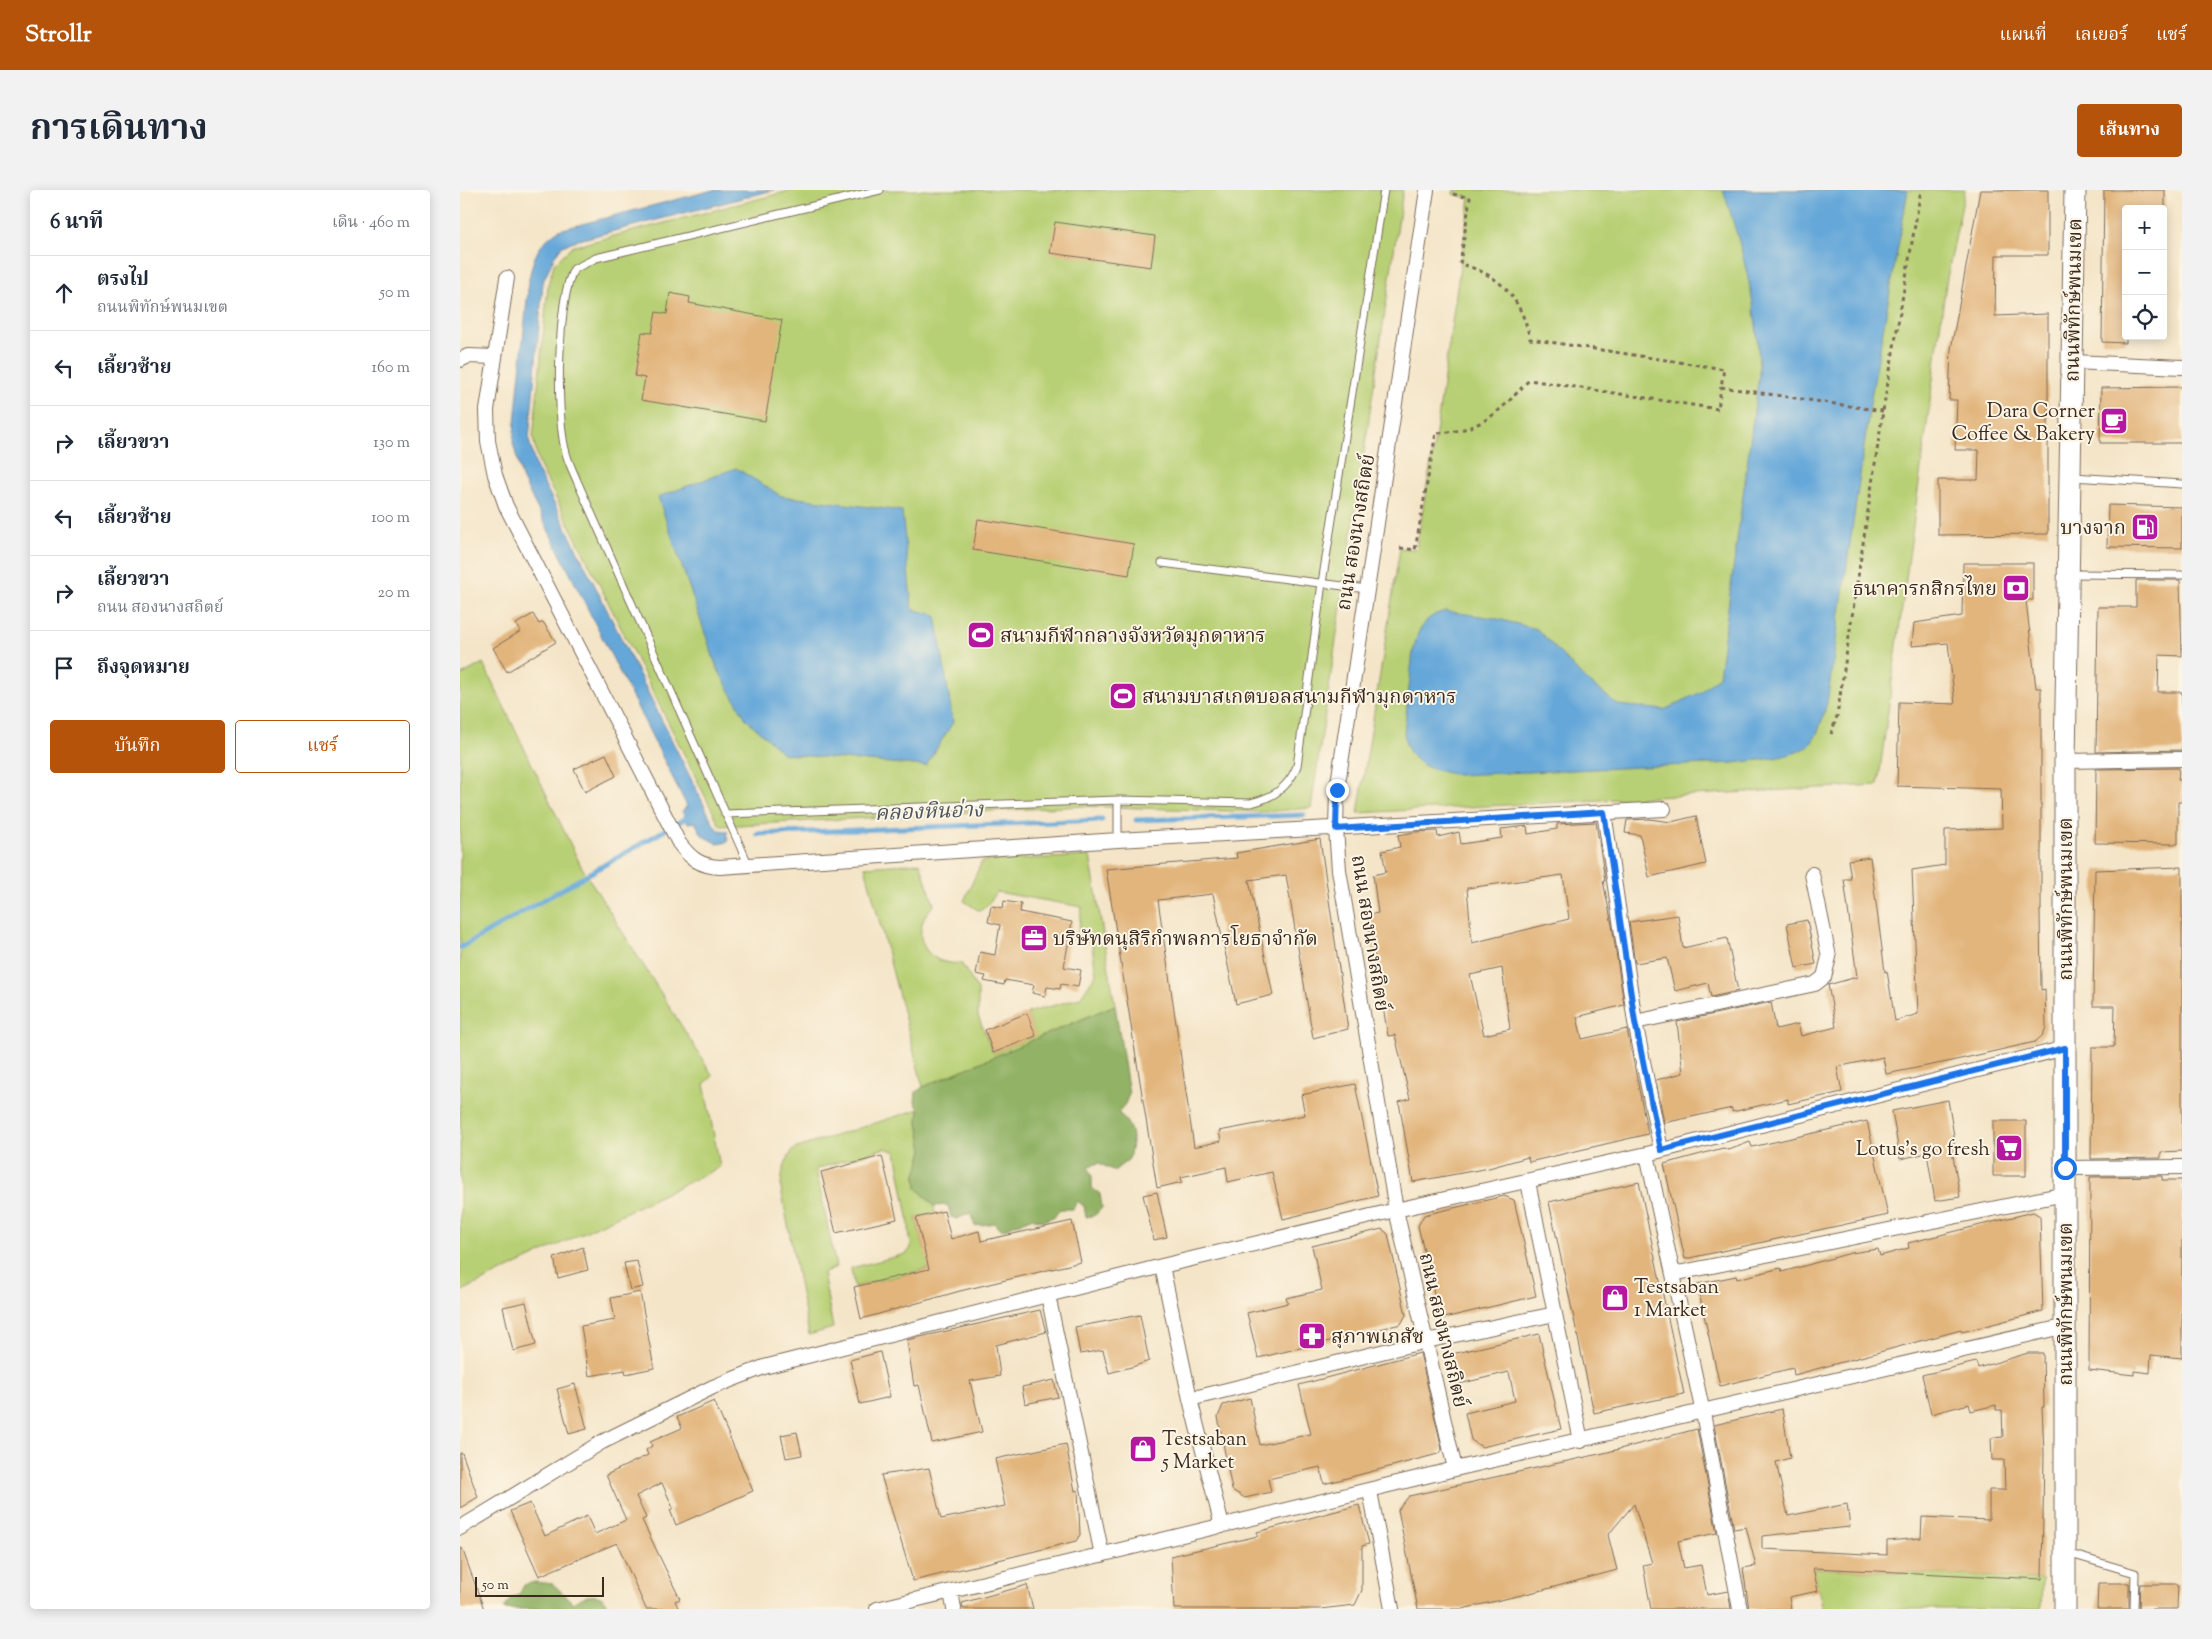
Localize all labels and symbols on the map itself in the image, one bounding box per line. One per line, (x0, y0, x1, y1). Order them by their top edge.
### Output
street label: ถนนพิทักษ์พนมเขต (2060, 218, 2091, 382)
place label: Dara Corner Coffee & Bakery (1952, 398, 2095, 450)
cafe icon: Dara Corner Coffee & Bakery (2099, 406, 2129, 436)
street label: ถนน สองนางสถิตย์ (1331, 452, 1384, 613)
fuel station icon: บางจาก (2130, 512, 2160, 542)
place label: บางจาก (2060, 515, 2126, 544)
bank icon: ธนาคารกสิกรไทย (2001, 573, 2031, 603)
place label: ธนาคารกสิกรไทย (1852, 575, 1997, 605)
sports icon: สนามกีฬากลางจังหวัดมุกดาหาร (966, 620, 996, 650)
place label: สนามกีฬากลางจังหวัดมุกดาหาร (1000, 623, 1265, 652)
sports icon: สนามบาสเกตบอลสนามกีฬามุกดาหาร (1108, 681, 1138, 711)
place label: สนามบาสเกตบอลสนามกีฬามุกดาหาร (1142, 684, 1456, 713)
route end (1326, 779, 1349, 802)
water label: คลองหินอ่าง (874, 796, 985, 830)
street label: ถนนพิทักษ์พนมเขต (2053, 817, 2082, 981)
street label: ถนน สองนางสถิตย์ (1342, 853, 1395, 1014)
office icon: บริษัทดนุสิริกำพลการโยธาจำกัด (1019, 923, 1049, 953)
place label: บริษัทดนุสิริกำพลการโยธาจำกัด (1053, 924, 1318, 955)
supermarket icon: Lotus's go fresh (1994, 1133, 2024, 1163)
place label: Lotus's go fresh (1856, 1136, 1990, 1165)
route start (2054, 1157, 2077, 1180)
street label: ถนนพิทักษ์พนมเขต (2053, 1222, 2082, 1386)
street label: ถนน สองนางสถิตย์ (1410, 1250, 1474, 1411)
place label: Testsaban 1 Market (1634, 1274, 1719, 1326)
shop icon: Testsaban 1 Market (1600, 1283, 1630, 1313)
pharmacy icon: สุภาพเภสัช (1297, 1321, 1327, 1351)
place label: สุภาพเภสัช (1331, 1324, 1424, 1353)
place label: Testsaban 5 Market (1161, 1426, 1247, 1478)
shop icon: Testsaban 5 Market (1128, 1434, 1158, 1464)
scale bar (475, 1574, 604, 1597)

